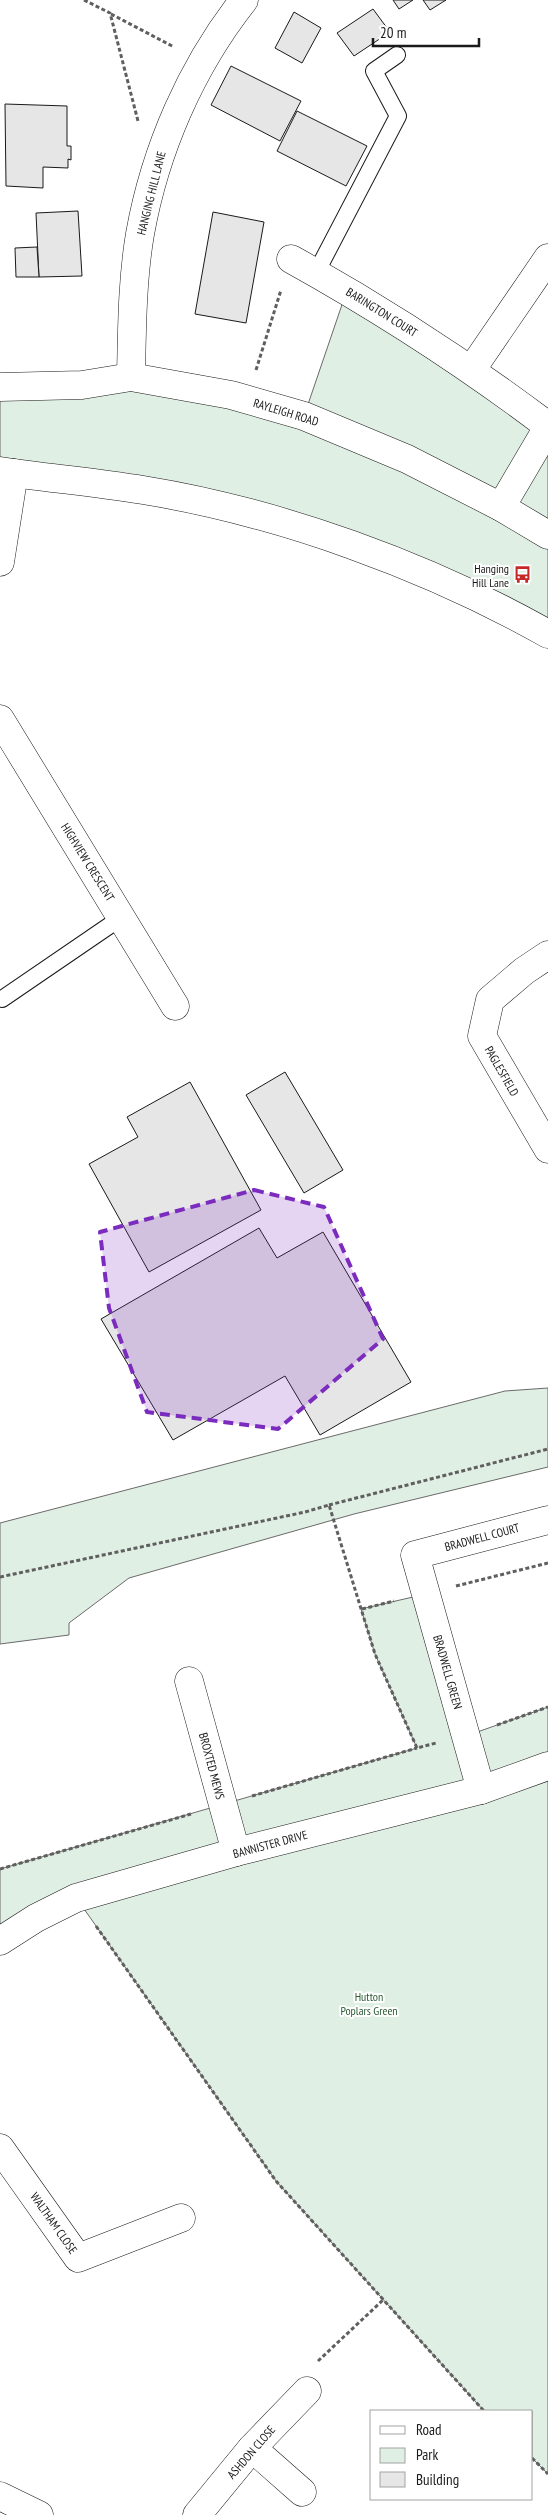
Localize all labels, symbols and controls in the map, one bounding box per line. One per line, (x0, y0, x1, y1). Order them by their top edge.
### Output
scale bar (373, 15, 479, 47)
text: 20 m (380, 23, 406, 42)
street label: HANGING HILL LANE (133, 150, 169, 236)
street label: BARINGTON COURT (344, 284, 421, 340)
street label: RAYLEIGH ROAD (252, 395, 320, 429)
place label: Hanging Hill Lane (472, 561, 509, 590)
bus stop icon: Hanging Hill Lane (513, 565, 533, 585)
street label: HIGHVIEW CRESCENT (58, 820, 118, 904)
street label: PAGLESFIELD (482, 1043, 522, 1099)
street label: BRADWELL COURT (443, 1520, 522, 1554)
street label: BRADWELL GREEN (430, 1633, 466, 1711)
street label: BROXTED MEWS (196, 1731, 228, 1801)
street label: BANNISTER DRIVE (231, 1827, 309, 1861)
park label: Hutton Poplars Green (340, 1989, 398, 2018)
street label: WALTHAM CLOSE (27, 2189, 81, 2257)
legend (370, 2410, 533, 2500)
text: Road (416, 2420, 442, 2439)
street label: ASHDON CLOSE (224, 2422, 278, 2482)
text: Park (416, 2445, 438, 2464)
text: Building (416, 2470, 459, 2489)

